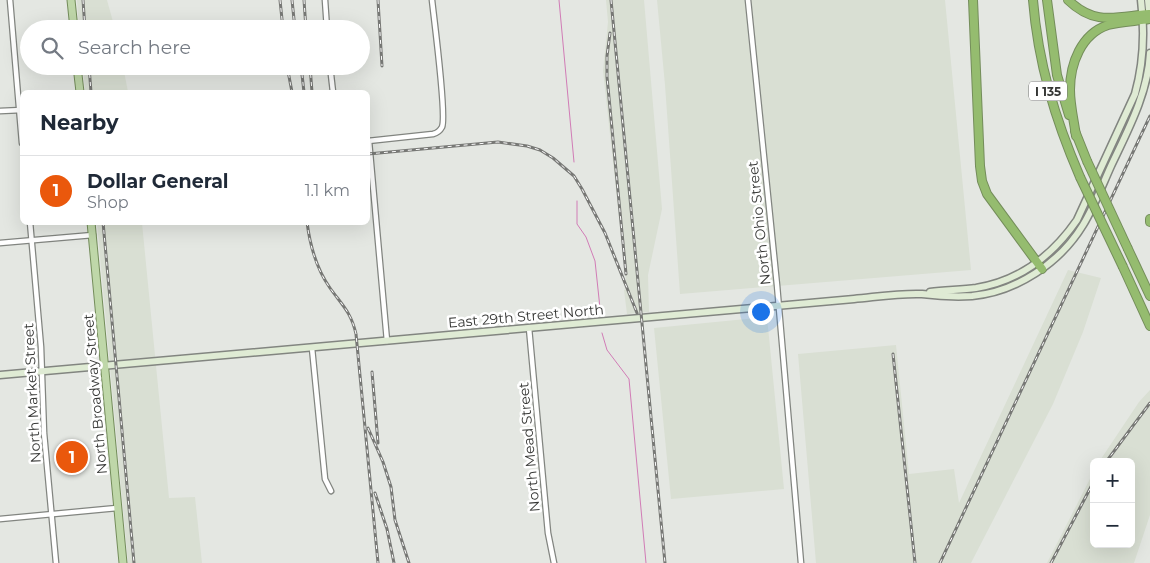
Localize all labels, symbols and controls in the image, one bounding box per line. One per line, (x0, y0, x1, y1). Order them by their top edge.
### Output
search box (20, 20, 370, 75)
icon: search (38, 34, 66, 62)
text: Search here (78, 36, 191, 59)
road number: I 135 (1029, 82, 1067, 100)
text: Nearby (40, 110, 119, 135)
street label: North Ohio Street (744, 160, 774, 286)
text: Dollar General (87, 170, 229, 193)
text: 1 (53, 181, 59, 200)
text: 1.1 km (305, 181, 350, 200)
text: Shop (87, 193, 129, 212)
your location (748, 299, 774, 325)
street label: East 29th Street North (447, 300, 605, 332)
street label: North Broadway Street (79, 313, 111, 475)
street label: North Market Street (19, 322, 45, 463)
street label: North Mead Street (514, 381, 544, 513)
pin: 1 (56, 438, 88, 476)
map controls (1090, 458, 1135, 548)
button: + (1090, 458, 1135, 503)
button: − (1090, 503, 1135, 548)

